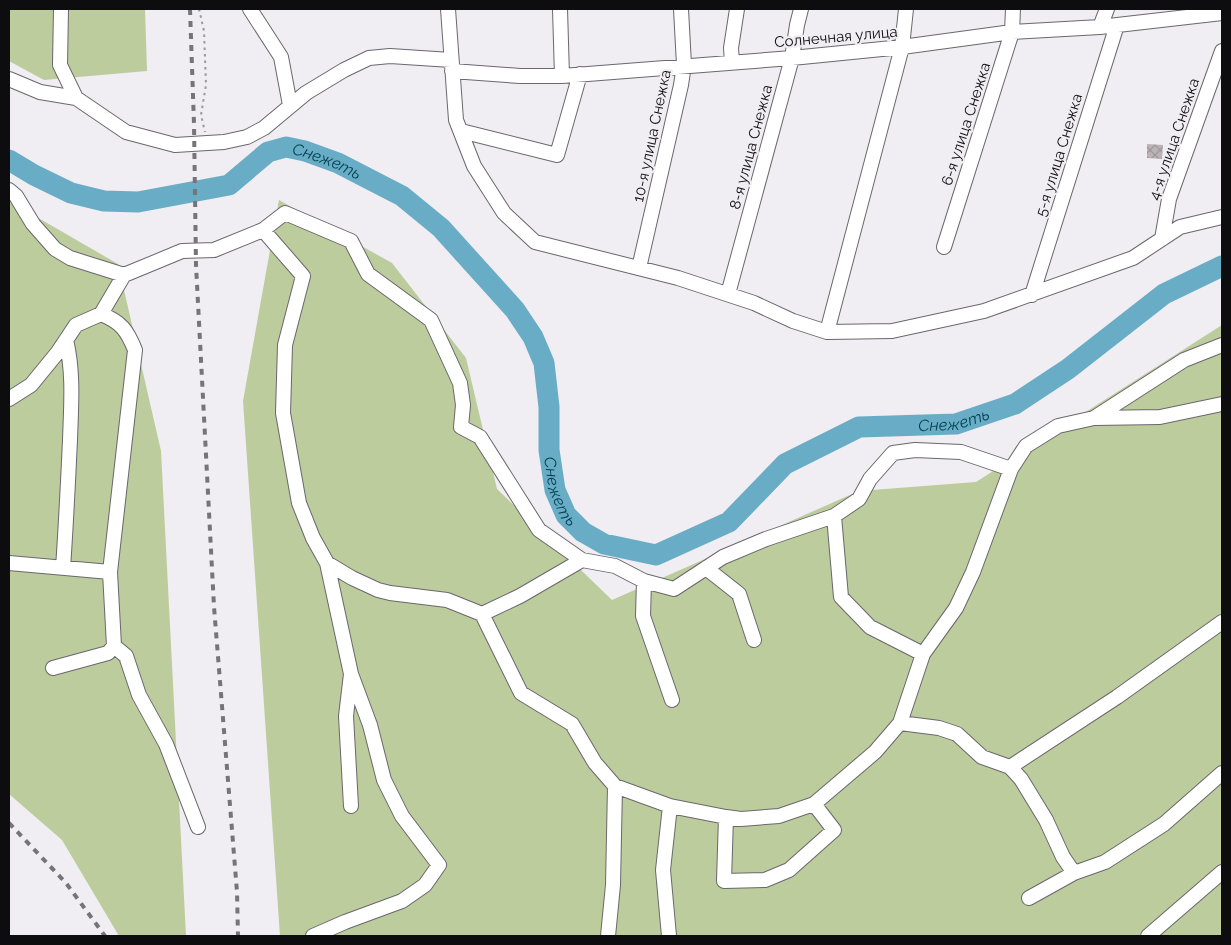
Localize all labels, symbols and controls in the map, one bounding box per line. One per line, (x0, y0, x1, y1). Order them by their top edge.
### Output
street label: Солнечная улица (774, 23, 898, 51)
street label: 6-я улица Снежка (938, 60, 994, 188)
street label: 10-я улица Снежка (629, 68, 675, 204)
street label: 4-я улица Снежка (1145, 76, 1203, 202)
street label: 8-я улица Снежка (726, 83, 776, 211)
street label: 5-я улица Снежка (1032, 91, 1086, 219)
water label: Снежеть (291, 140, 365, 183)
water label: Снежеть (918, 404, 992, 435)
water label: Снежеть (540, 455, 581, 530)

